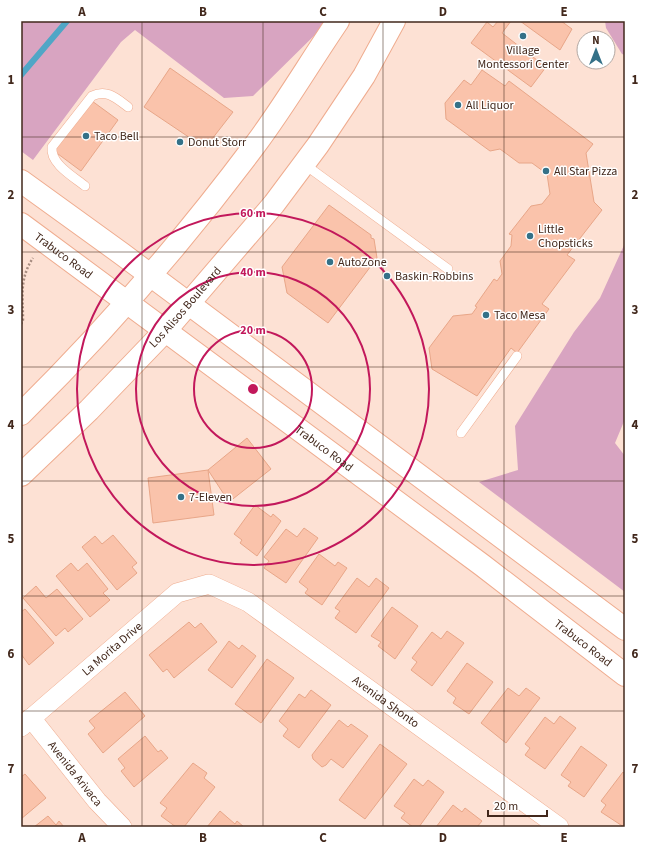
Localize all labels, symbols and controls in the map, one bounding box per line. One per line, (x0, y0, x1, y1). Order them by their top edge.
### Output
text: A (77, 3, 86, 21)
text: B (199, 3, 207, 21)
text: C (319, 3, 327, 21)
text: D (439, 3, 447, 21)
text: E (560, 3, 568, 21)
north arrow (576, 30, 616, 70)
marker: Village Montessori Center (518, 31, 528, 41)
text: N (592, 33, 600, 48)
place label: Village Montessori Center (477, 42, 569, 73)
text: 1 (8, 71, 15, 89)
text: 1 (632, 71, 639, 89)
place label: All Liquor (466, 97, 515, 114)
marker: All Liquor (453, 100, 463, 110)
place label: Taco Bell (94, 128, 139, 145)
marker: Taco Bell (81, 131, 91, 141)
place label: Donut Storr (188, 134, 247, 151)
marker: Donut Storr (175, 137, 185, 147)
place label: All Star Pizza (554, 163, 617, 180)
marker: All Star Pizza (541, 166, 551, 176)
text: 2 (8, 186, 15, 204)
text: 2 (632, 186, 639, 204)
text: 60 m (240, 205, 266, 222)
place label: Little Chopsticks (538, 221, 593, 252)
street label: Trabuco Road (31, 228, 96, 283)
marker: Little Chopsticks (525, 231, 535, 241)
place label: AutoZone (338, 254, 387, 271)
marker: AutoZone (325, 257, 335, 267)
street label: Los Alisos Boulevard (145, 263, 225, 351)
text: 40 m (240, 264, 266, 281)
place label: Baskin-Robbins (395, 268, 473, 285)
marker: Baskin-Robbins (382, 271, 392, 281)
text: 3 (8, 301, 15, 319)
text: 3 (632, 301, 639, 319)
place label: Taco Mesa (494, 307, 545, 324)
marker: Taco Mesa (481, 310, 491, 320)
text: 20 m (240, 322, 266, 339)
centre of rings (246, 382, 260, 396)
text: 4 (8, 416, 15, 434)
text: 4 (632, 416, 639, 434)
street label: Trabuco Road (291, 421, 357, 476)
place label: 7-Eleven (189, 489, 232, 506)
marker: 7-Eleven (176, 492, 186, 502)
text: 5 (8, 530, 15, 548)
text: 5 (632, 530, 639, 548)
street label: Trabuco Road (551, 615, 616, 671)
street label: La Morita Drive (78, 618, 146, 680)
text: 6 (8, 645, 15, 663)
text: 6 (632, 645, 639, 663)
street label: Avenida Shonto (349, 672, 423, 732)
street label: Avenida Arivaca (44, 737, 106, 810)
text: 7 (8, 760, 15, 778)
text: 7 (632, 760, 639, 778)
scale bar (488, 792, 547, 818)
text: 20 m (494, 798, 518, 815)
text: A (77, 829, 86, 847)
text: B (199, 829, 207, 847)
text: C (319, 829, 327, 847)
text: D (439, 829, 447, 847)
text: E (560, 829, 568, 847)

